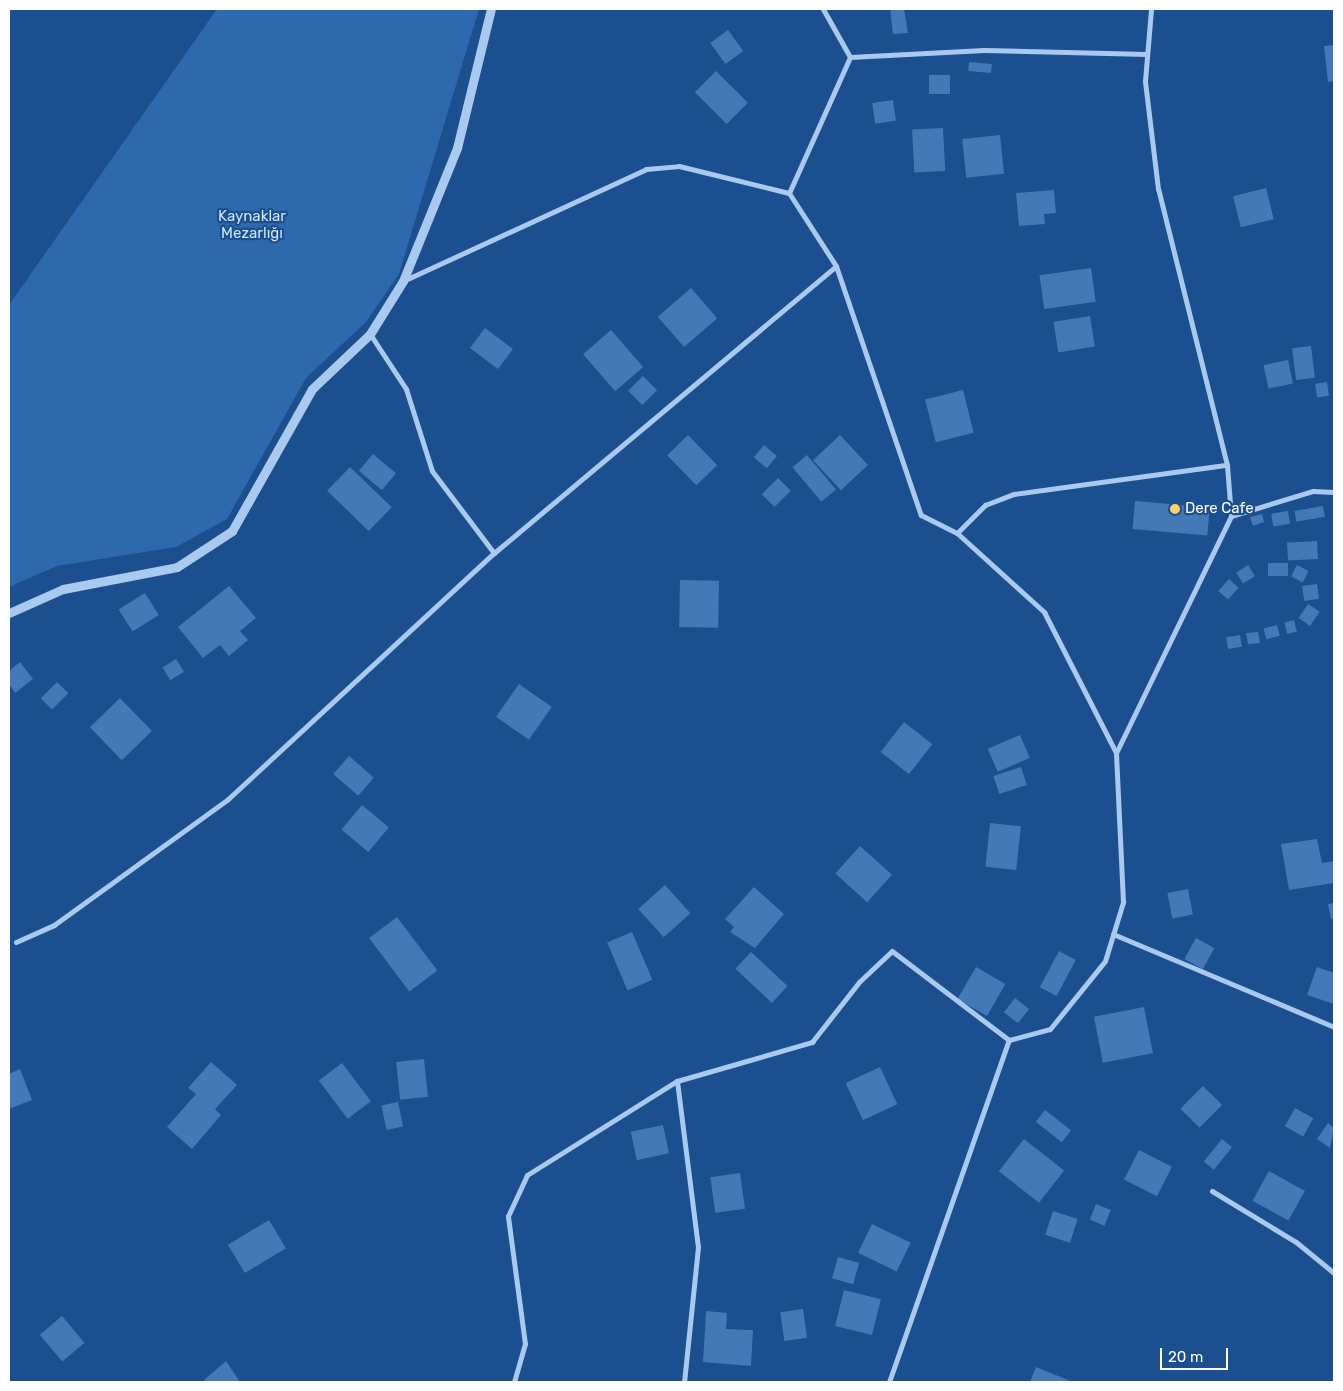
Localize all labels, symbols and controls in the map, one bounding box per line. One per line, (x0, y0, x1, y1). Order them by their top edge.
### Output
park label: Kaynaklar Mezarlığı (218, 207, 286, 242)
place label: Dere Cafe (1185, 500, 1254, 518)
marker: Dere Cafe (1169, 503, 1181, 515)
scale bar (1163, 1338, 1230, 1370)
text: 20 m (1168, 1348, 1203, 1366)

